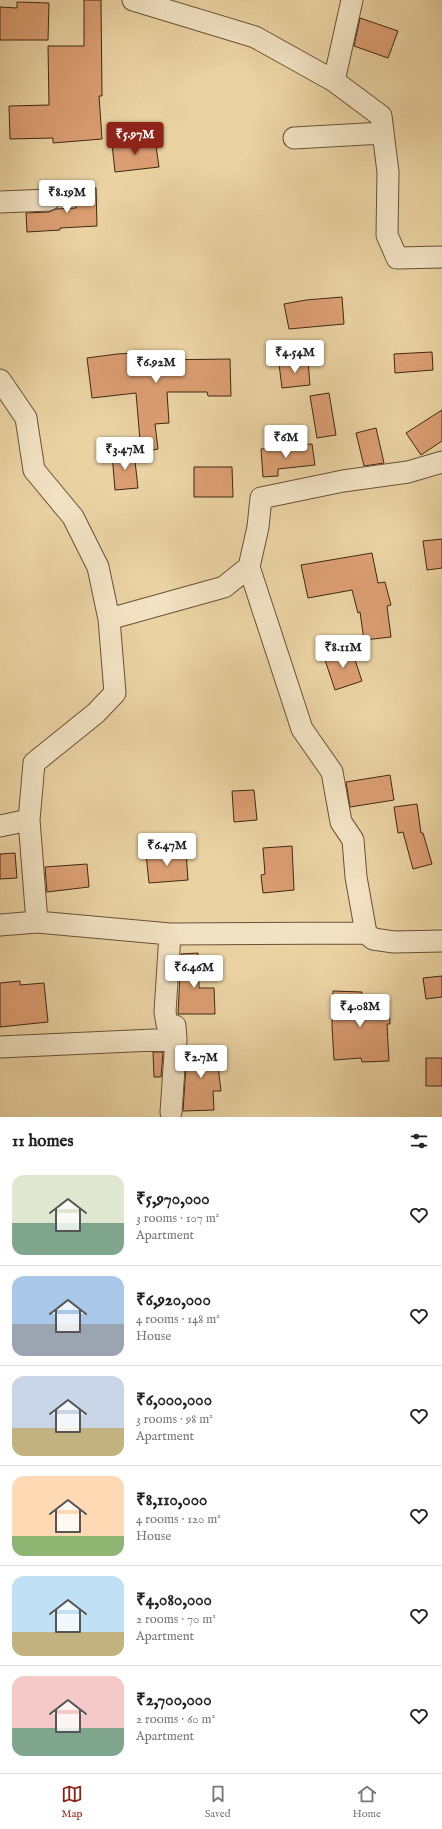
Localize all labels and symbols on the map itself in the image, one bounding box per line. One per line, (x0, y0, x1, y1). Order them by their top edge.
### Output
pin: ₹5.97M (102, 122, 168, 156)
pin: ₹8.19M (34, 180, 100, 214)
pin: ₹4.54M (262, 340, 328, 374)
pin: ₹6.92M (123, 350, 189, 384)
pin: ₹6M (267, 425, 305, 459)
pin: ₹3.47M (92, 437, 158, 471)
pin: ₹8.11M (310, 635, 376, 669)
pin: ₹6.47M (134, 833, 200, 867)
pin: ₹6.46M (161, 955, 227, 989)
pin: ₹4.08M (327, 994, 393, 1028)
pin: ₹2.7M (173, 1045, 229, 1079)

